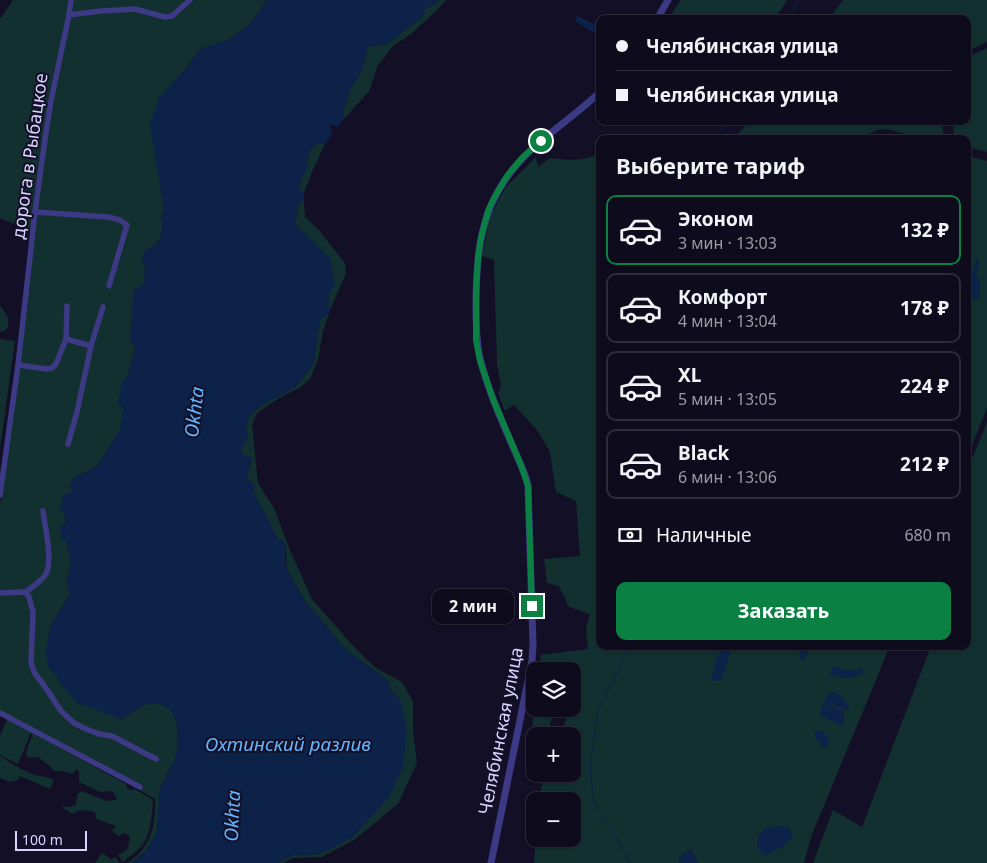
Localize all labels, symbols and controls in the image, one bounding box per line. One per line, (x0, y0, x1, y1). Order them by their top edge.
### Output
text: Челябинская улица (646, 33, 838, 59)
street label: дорога в Рыбацкое (6, 72, 53, 240)
text: Челябинская улица (646, 82, 838, 108)
route start (530, 130, 552, 152)
text: Выберите тариф (616, 150, 805, 180)
text: Эконом (678, 206, 754, 232)
icon: car (618, 208, 663, 253)
text: 132 ₽ (900, 217, 949, 243)
text: 3 мин · 13:03 (678, 232, 777, 254)
text: Комфорт (678, 284, 767, 310)
icon: car (618, 286, 663, 331)
text: 178 ₽ (900, 295, 949, 321)
text: 4 мин · 13:04 (678, 310, 777, 332)
text: XL (678, 362, 701, 388)
icon: car (618, 364, 663, 409)
text: 224 ₽ (900, 373, 949, 399)
water label: Okhta (178, 385, 210, 439)
text: 5 мин · 13:05 (678, 388, 777, 410)
text: Black (678, 440, 729, 466)
icon: car (618, 442, 663, 487)
text: 212 ₽ (900, 451, 949, 477)
text: 6 мин · 13:06 (678, 466, 777, 488)
icon: cash (616, 521, 644, 549)
text: Наличные (656, 522, 751, 548)
text: 680 m (904, 524, 951, 546)
button: Заказать (616, 582, 951, 640)
callout: 2 мин (432, 588, 514, 624)
text: 2 мин (449, 595, 497, 617)
route end (521, 595, 543, 617)
street label: Челябинская улица (472, 645, 528, 817)
map controls (526, 662, 581, 847)
button: layers (526, 662, 581, 717)
button: + (526, 727, 581, 782)
water label: Охтинский разлив (205, 731, 371, 757)
water label: Okhta (218, 790, 246, 842)
button: − (526, 792, 581, 847)
scale bar (15, 828, 88, 851)
text: 100 m (22, 830, 63, 849)

